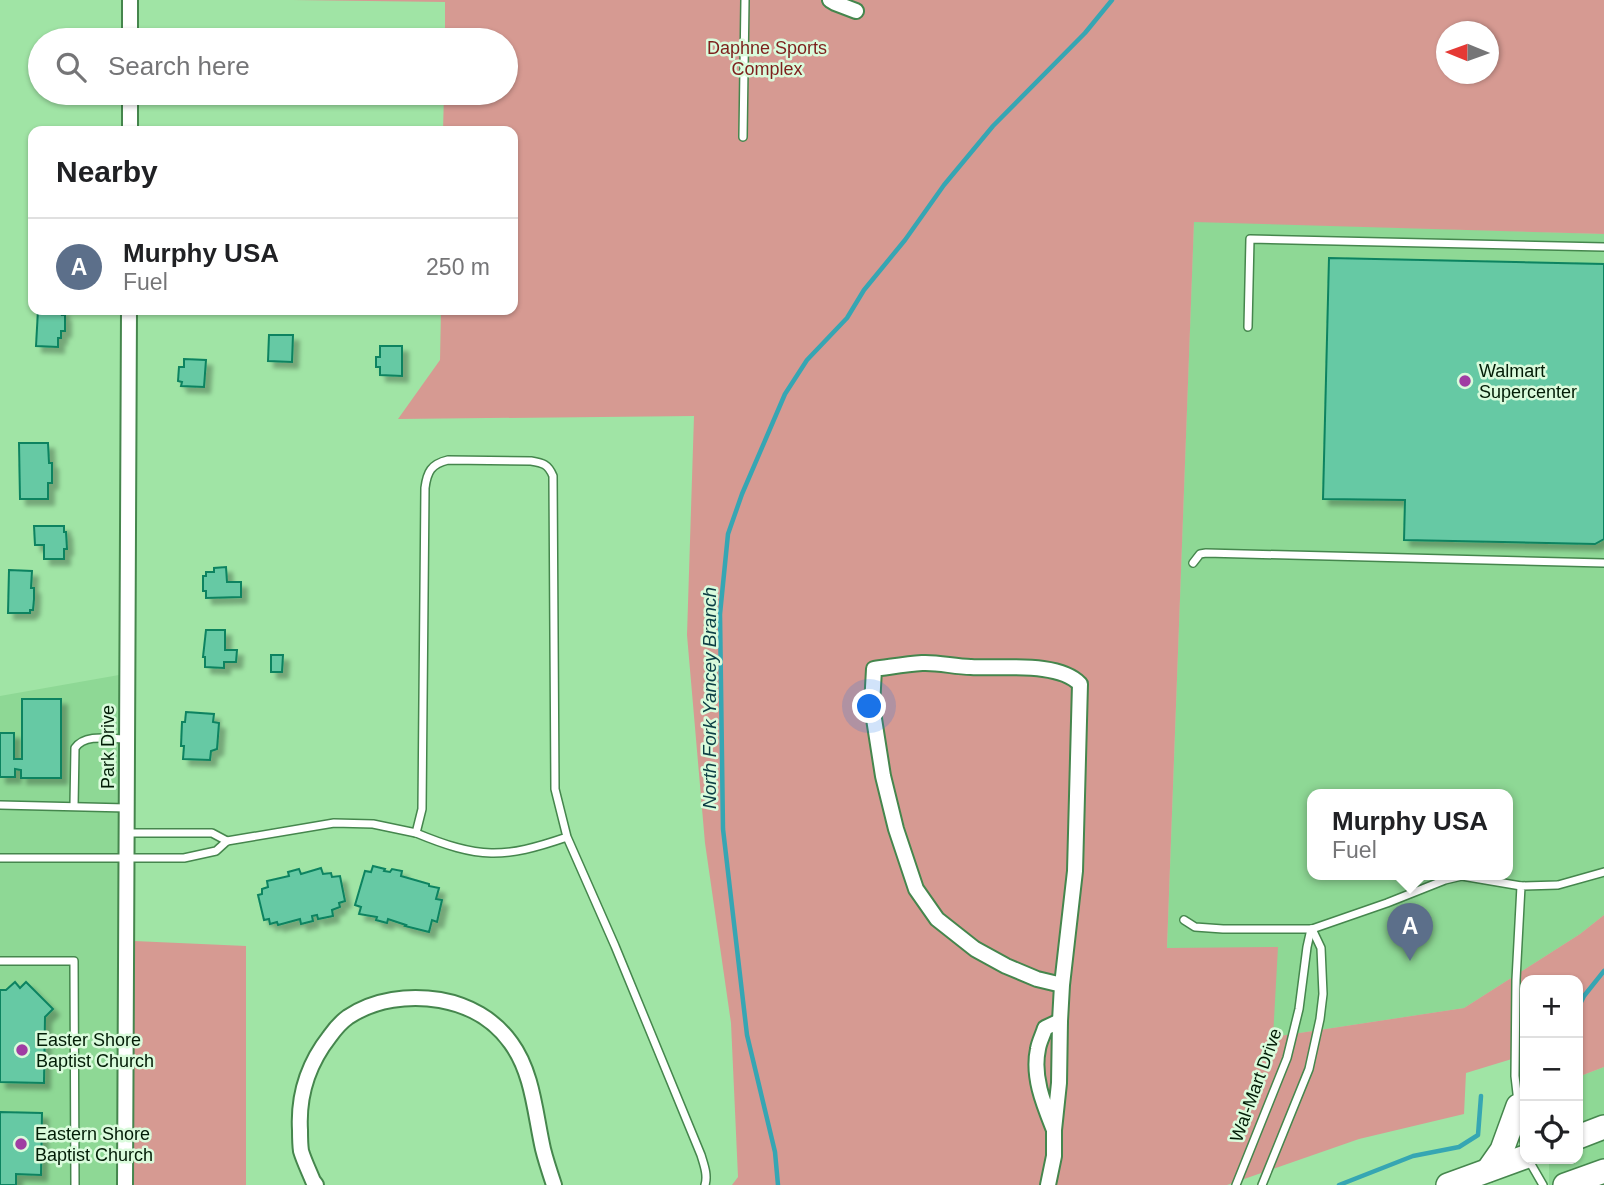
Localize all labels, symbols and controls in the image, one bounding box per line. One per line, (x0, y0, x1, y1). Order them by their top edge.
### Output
north arrow (1436, 21, 1499, 84)
search box (28, 28, 518, 105)
park label: Daphne Sports Complex (707, 38, 827, 79)
icon: search (52, 48, 90, 86)
text: Search here (108, 51, 250, 81)
text: Nearby (56, 155, 158, 188)
text: Murphy USA (123, 238, 279, 268)
text: A (71, 254, 87, 280)
text: 250 m (426, 254, 490, 280)
text: Fuel (123, 269, 168, 295)
place label: Walmart Supercenter (1479, 361, 1577, 402)
marker: Walmart Supercenter (1457, 373, 1473, 389)
water label: North Fork Yancey Branch (699, 587, 720, 809)
your location (852, 689, 886, 723)
street label: Park Drive (98, 705, 118, 789)
popup (1307, 789, 1513, 880)
text: Murphy USA (1332, 806, 1488, 836)
text: Fuel (1332, 837, 1377, 863)
pin: A (1387, 903, 1433, 961)
map controls (1520, 975, 1583, 1164)
button: + (1520, 975, 1583, 1038)
street label: Wal-Mart Drive (1226, 1026, 1286, 1144)
place label: Easter Shore Baptist Church (36, 1030, 154, 1071)
button: − (1520, 1038, 1583, 1101)
marker: Easter Shore Baptist Church (14, 1042, 30, 1058)
button: locate (1520, 1101, 1583, 1164)
place label: Eastern Shore Baptist Church (35, 1124, 153, 1165)
marker: Eastern Shore Baptist Church (13, 1136, 29, 1152)

